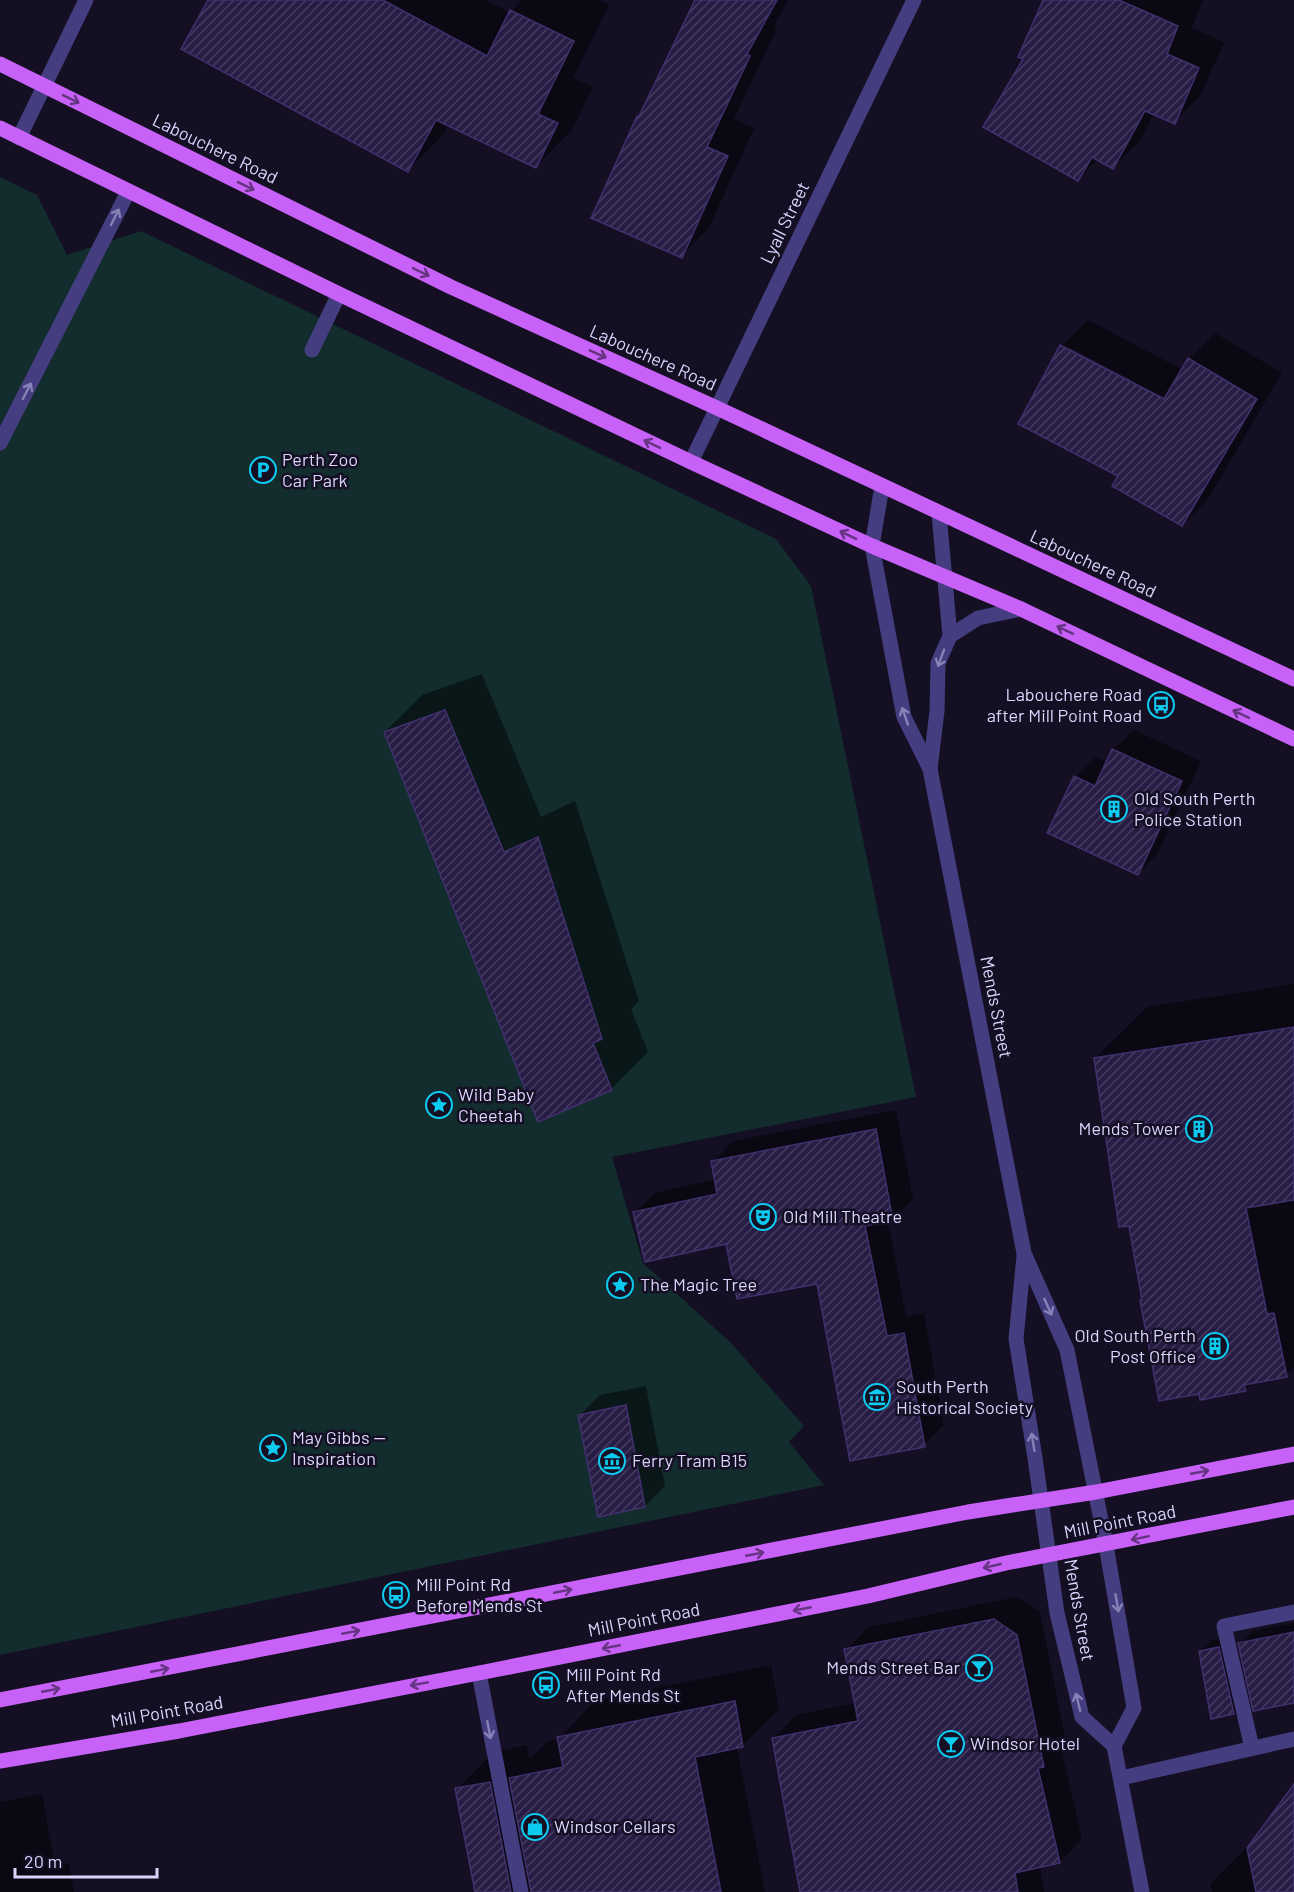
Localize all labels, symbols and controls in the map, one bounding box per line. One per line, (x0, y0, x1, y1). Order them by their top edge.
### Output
one-way arrow (62, 94, 80, 106)
street label: Labouchere Road (149, 108, 282, 188)
street label: Lyall Street (755, 178, 813, 267)
one-way arrow (237, 180, 255, 192)
one-way arrow (109, 209, 121, 226)
one-way arrow (411, 267, 429, 279)
street label: Labouchere Road (587, 319, 720, 395)
one-way arrow (588, 349, 606, 360)
one-way arrow (21, 382, 33, 400)
one-way arrow (644, 437, 662, 449)
place label: Perth Zoo Car Park (282, 448, 358, 491)
parking icon: Perth Zoo Car Park (248, 455, 278, 485)
street label: Labouchere Road (1027, 524, 1160, 602)
one-way arrow (839, 529, 857, 540)
one-way arrow (1057, 624, 1075, 636)
one-way arrow (935, 648, 946, 666)
place label: Labouchere Road after Mill Point Road (987, 683, 1142, 726)
bus stop icon: Labouchere Road after Mill Point Road (1146, 690, 1176, 720)
one-way arrow (899, 707, 910, 726)
one-way arrow (1233, 708, 1251, 720)
place label: Old South Perth Police Station (1134, 787, 1256, 830)
building icon: Old South Perth Police Station (1099, 794, 1129, 824)
street label: Mends Street (976, 954, 1018, 1060)
place label: Wild Baby Cheetah (458, 1083, 534, 1126)
place icon: Wild Baby Cheetah (424, 1090, 454, 1120)
building icon: Mends Tower (1184, 1114, 1214, 1144)
place label: Mends Tower (1079, 1117, 1180, 1139)
theatre icon: Old Mill Theatre (748, 1202, 778, 1232)
place label: Old Mill Theatre (783, 1205, 902, 1227)
place icon: The Magic Tree (605, 1270, 635, 1300)
place label: The Magic Tree (640, 1273, 757, 1295)
one-way arrow (1042, 1297, 1054, 1315)
place label: Old South Perth Post Office (1074, 1324, 1196, 1367)
building icon: Old South Perth Post Office (1200, 1331, 1230, 1361)
place label: South Perth Historical Society (896, 1375, 1033, 1418)
museum icon: South Perth Historical Society (862, 1382, 892, 1412)
place label: May Gibbs — Inspiration (292, 1426, 386, 1469)
one-way arrow (1027, 1432, 1038, 1452)
place icon: May Gibbs — Inspiration (258, 1433, 288, 1463)
museum icon: Ferry Tram B15 (597, 1446, 627, 1476)
place label: Ferry Tram B15 (632, 1449, 747, 1471)
one-way arrow (1190, 1466, 1209, 1477)
street label: Mill Point Road (1062, 1499, 1178, 1543)
one-way arrow (1130, 1533, 1150, 1544)
one-way arrow (744, 1548, 764, 1559)
street label: Mends Street (1060, 1557, 1100, 1663)
one-way arrow (983, 1561, 1002, 1573)
place label: Mill Point Rd Before Mends St (416, 1573, 543, 1616)
bus stop icon: Mill Point Rd Before Mends St (381, 1580, 411, 1610)
one-way arrow (553, 1585, 572, 1596)
one-way arrow (1111, 1592, 1122, 1612)
street label: Mill Point Road (586, 1597, 702, 1641)
one-way arrow (792, 1604, 812, 1615)
one-way arrow (341, 1626, 360, 1637)
one-way arrow (601, 1642, 621, 1653)
bar icon: Mends Street Bar (964, 1653, 994, 1683)
place label: Mends Street Bar (826, 1656, 960, 1678)
place label: Mill Point Rd After Mends St (566, 1663, 680, 1706)
one-way arrow (149, 1664, 169, 1675)
bus stop icon: Mill Point Rd After Mends St (531, 1670, 561, 1700)
one-way arrow (410, 1679, 429, 1690)
one-way arrow (41, 1684, 60, 1695)
street label: Mill Point Road (109, 1690, 225, 1732)
one-way arrow (1071, 1693, 1083, 1712)
one-way arrow (484, 1720, 495, 1740)
bar icon: Windsor Hotel (936, 1729, 966, 1759)
place label: Windsor Hotel (970, 1732, 1080, 1754)
shop icon: Windsor Cellars (520, 1812, 550, 1842)
place label: Windsor Cellars (554, 1815, 676, 1837)
scale bar (15, 1841, 158, 1879)
text: 20 m (24, 1850, 62, 1872)

